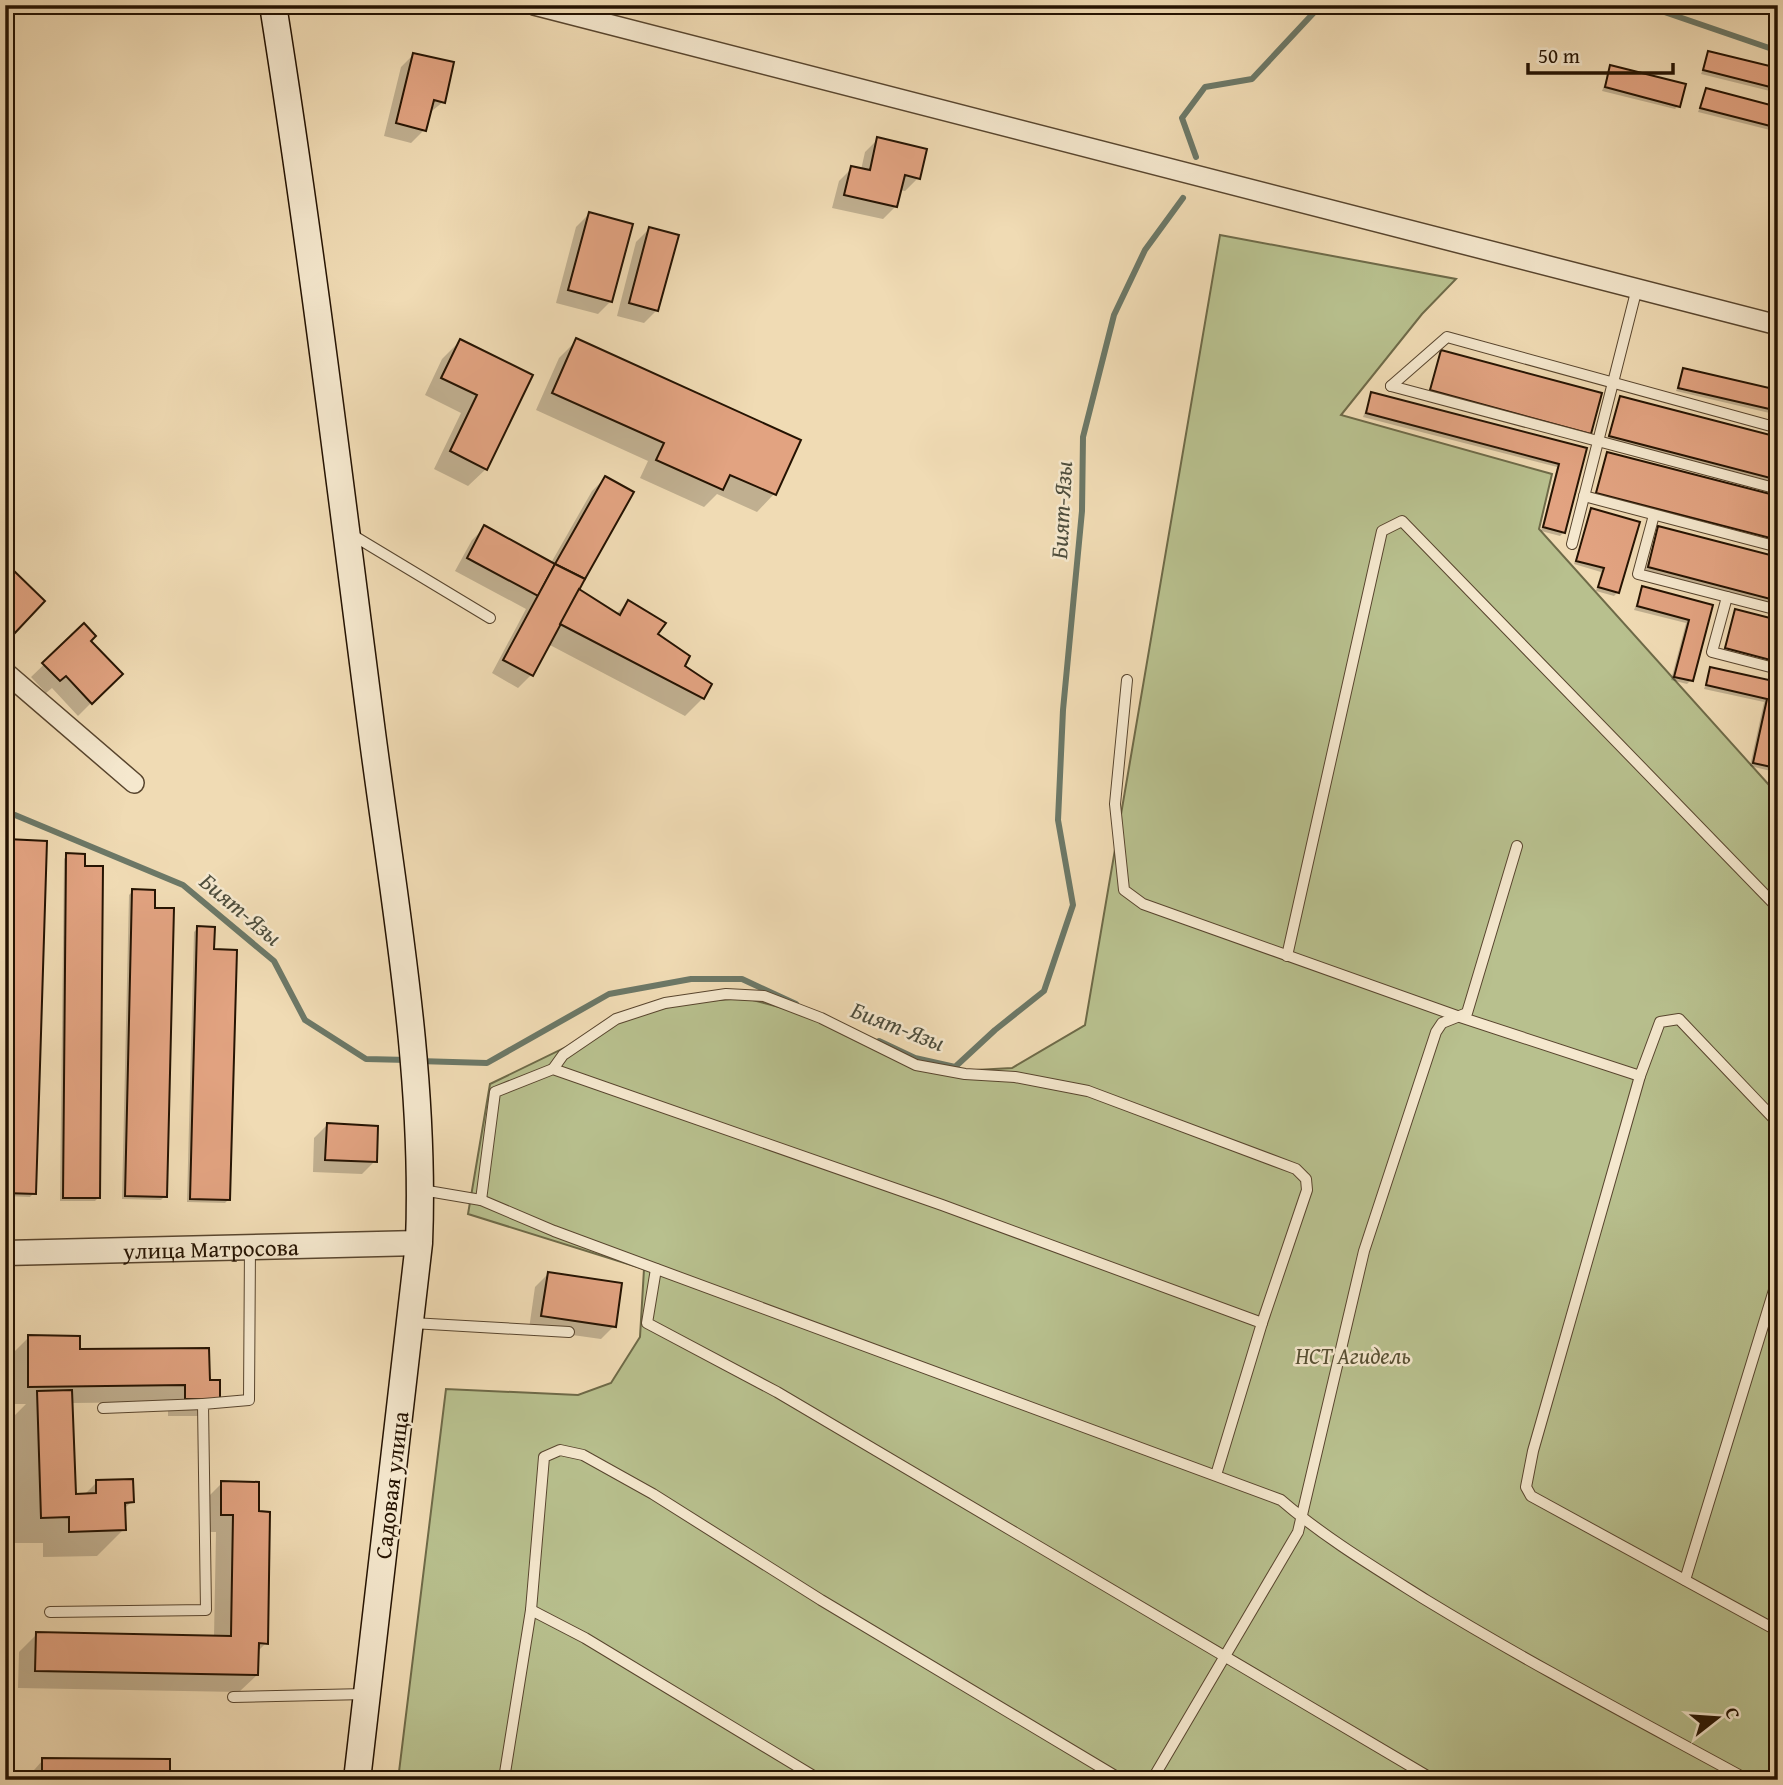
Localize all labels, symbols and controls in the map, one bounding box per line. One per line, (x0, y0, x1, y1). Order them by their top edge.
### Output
scale bar (1528, 32, 1673, 76)
text: 50 m (1538, 40, 1580, 71)
water label: Бият-Язы (1041, 460, 1081, 560)
water label: Бият-Язы (192, 864, 290, 954)
water label: Бият-Язы (846, 992, 950, 1060)
street label: улица Матросова (122, 1229, 299, 1267)
park label: НСТ Агидель (1295, 1339, 1411, 1372)
street label: Садовая улица (366, 1409, 416, 1561)
north arrow (1682, 1684, 1752, 1754)
text: С (1718, 1704, 1748, 1723)

